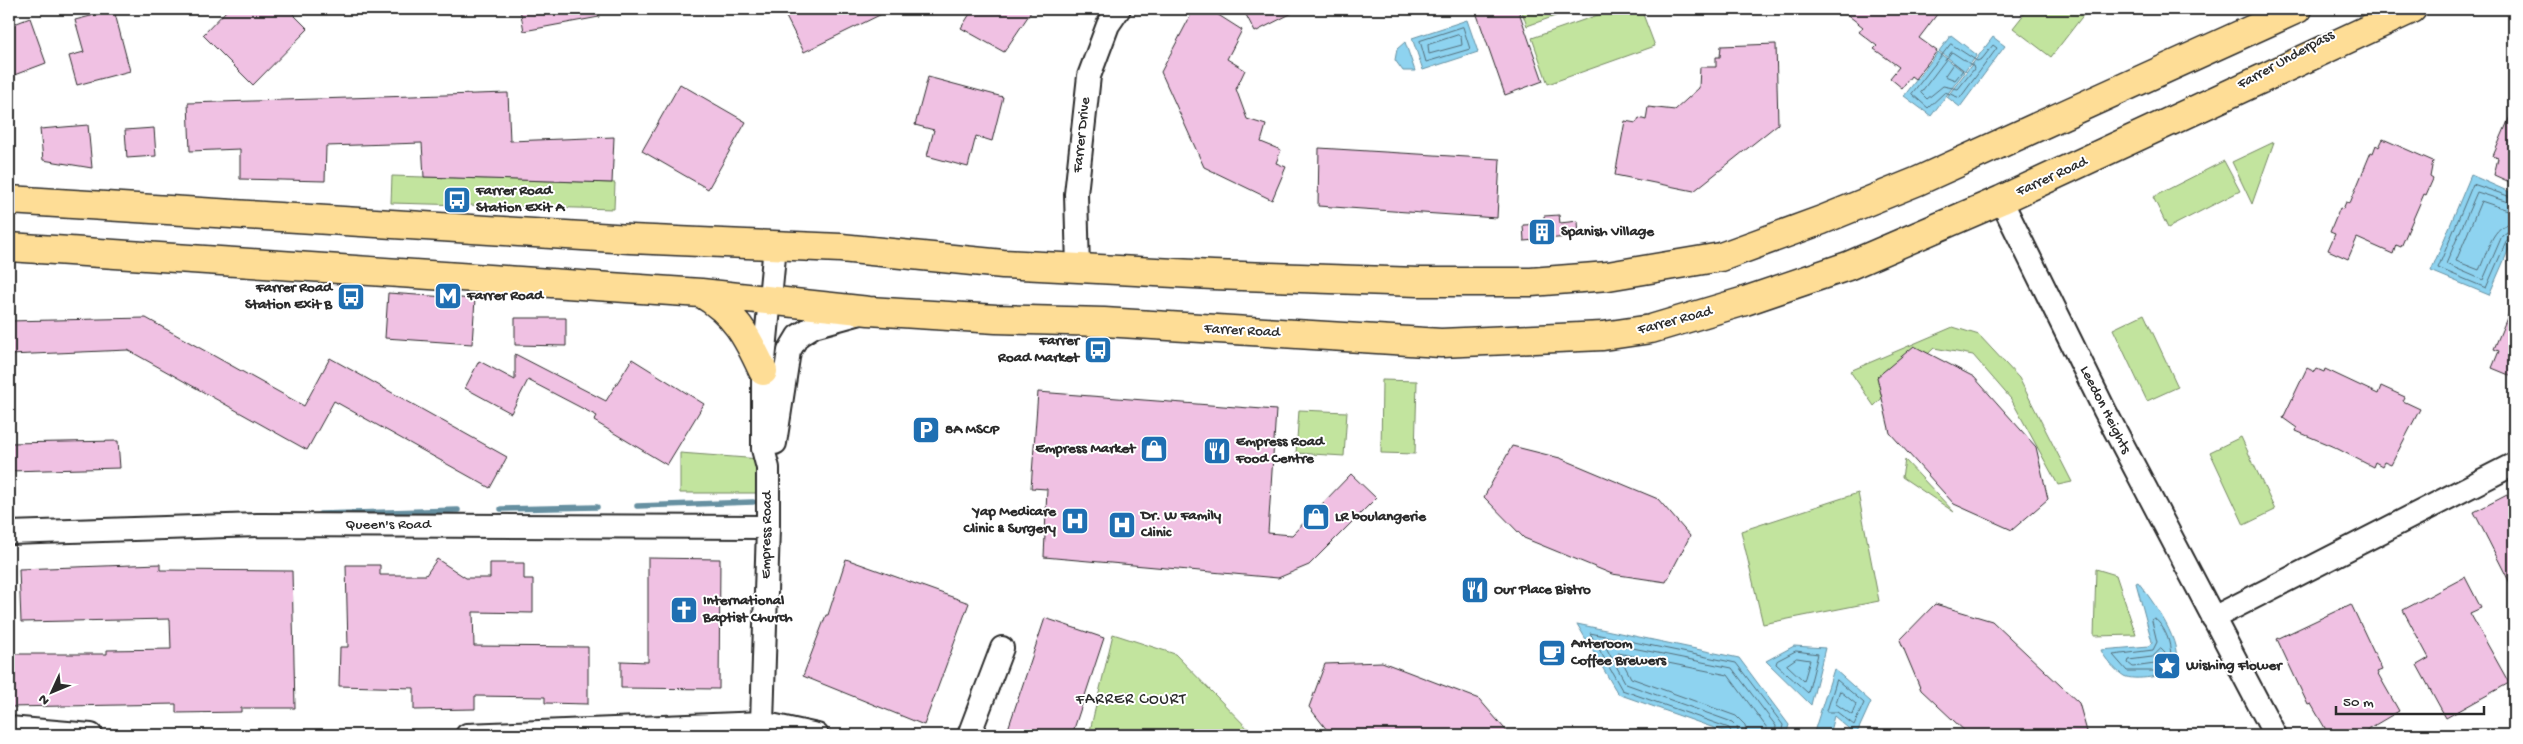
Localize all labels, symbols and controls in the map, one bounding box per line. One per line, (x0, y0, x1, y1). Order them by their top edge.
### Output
street label: Farrer Underpass (2234, 26, 2338, 94)
street label: Farrer Drive (1069, 96, 1095, 175)
street label: Farrer Road (2013, 152, 2091, 202)
place label: Farrer Road Station Exit A (475, 182, 565, 217)
bus stop icon: Farrer Road Station Exit A (442, 185, 472, 215)
building icon: Spanish Village (1527, 217, 1557, 247)
place label: Spanish Village (1561, 223, 1655, 241)
place label: Farrer Road Station Exit B (245, 279, 334, 314)
metro station icon: Farrer Road (433, 281, 463, 311)
bus stop icon: Farrer Road Station Exit B (336, 282, 366, 312)
place label: Farrer Road (466, 287, 545, 305)
street label: Farrer Road (1635, 302, 1715, 340)
street label: Farrer Road (1203, 320, 1282, 342)
place label: Farrer Road Market (997, 332, 1081, 367)
bus stop icon: Farrer Road Market (1083, 335, 1113, 365)
street label: Leedon Heights (2075, 363, 2135, 457)
parking icon: 8A MSCP (911, 415, 941, 445)
place label: 8A MSCP (945, 421, 1000, 439)
place label: Empress Road Food Centre (1235, 433, 1326, 468)
shop icon: Empress Market (1139, 434, 1169, 464)
restaurant icon: Empress Road Food Centre (1202, 436, 1232, 466)
place label: Empress Market (1035, 440, 1137, 458)
street label: Empress Road (757, 490, 777, 579)
shop icon: LR boulangerie (1301, 502, 1331, 532)
place label: Yap Medicare Clinic & Surgery (963, 503, 1057, 538)
hospital icon: Yap Medicare Clinic & Surgery (1060, 506, 1090, 536)
place label: Dr. W Family Clinic (1139, 507, 1222, 542)
place label: LR boulangerie (1335, 508, 1427, 526)
hospital icon: Dr. W Family Clinic (1107, 510, 1137, 540)
street label: Queen's Road (345, 516, 432, 534)
restaurant icon: Our Place Bistro (1460, 575, 1490, 605)
place label: Our Place Bistro (1494, 581, 1591, 599)
place label: International Baptist Church (702, 592, 793, 627)
church icon: International Baptist Church (669, 595, 699, 625)
place label: Anteroom Coffee Brewers (1570, 635, 1668, 670)
cafe icon: Anteroom Coffee Brewers (1537, 638, 1567, 668)
place icon: Wishing Flower (2152, 651, 2182, 681)
place label: Wishing Flower (2185, 657, 2283, 675)
north arrow (28, 666, 78, 716)
scale bar (2336, 684, 2483, 716)
text: N (35, 690, 54, 708)
district label: FARRER COURT (1075, 691, 1186, 710)
text: 50 m (2343, 694, 2374, 712)

